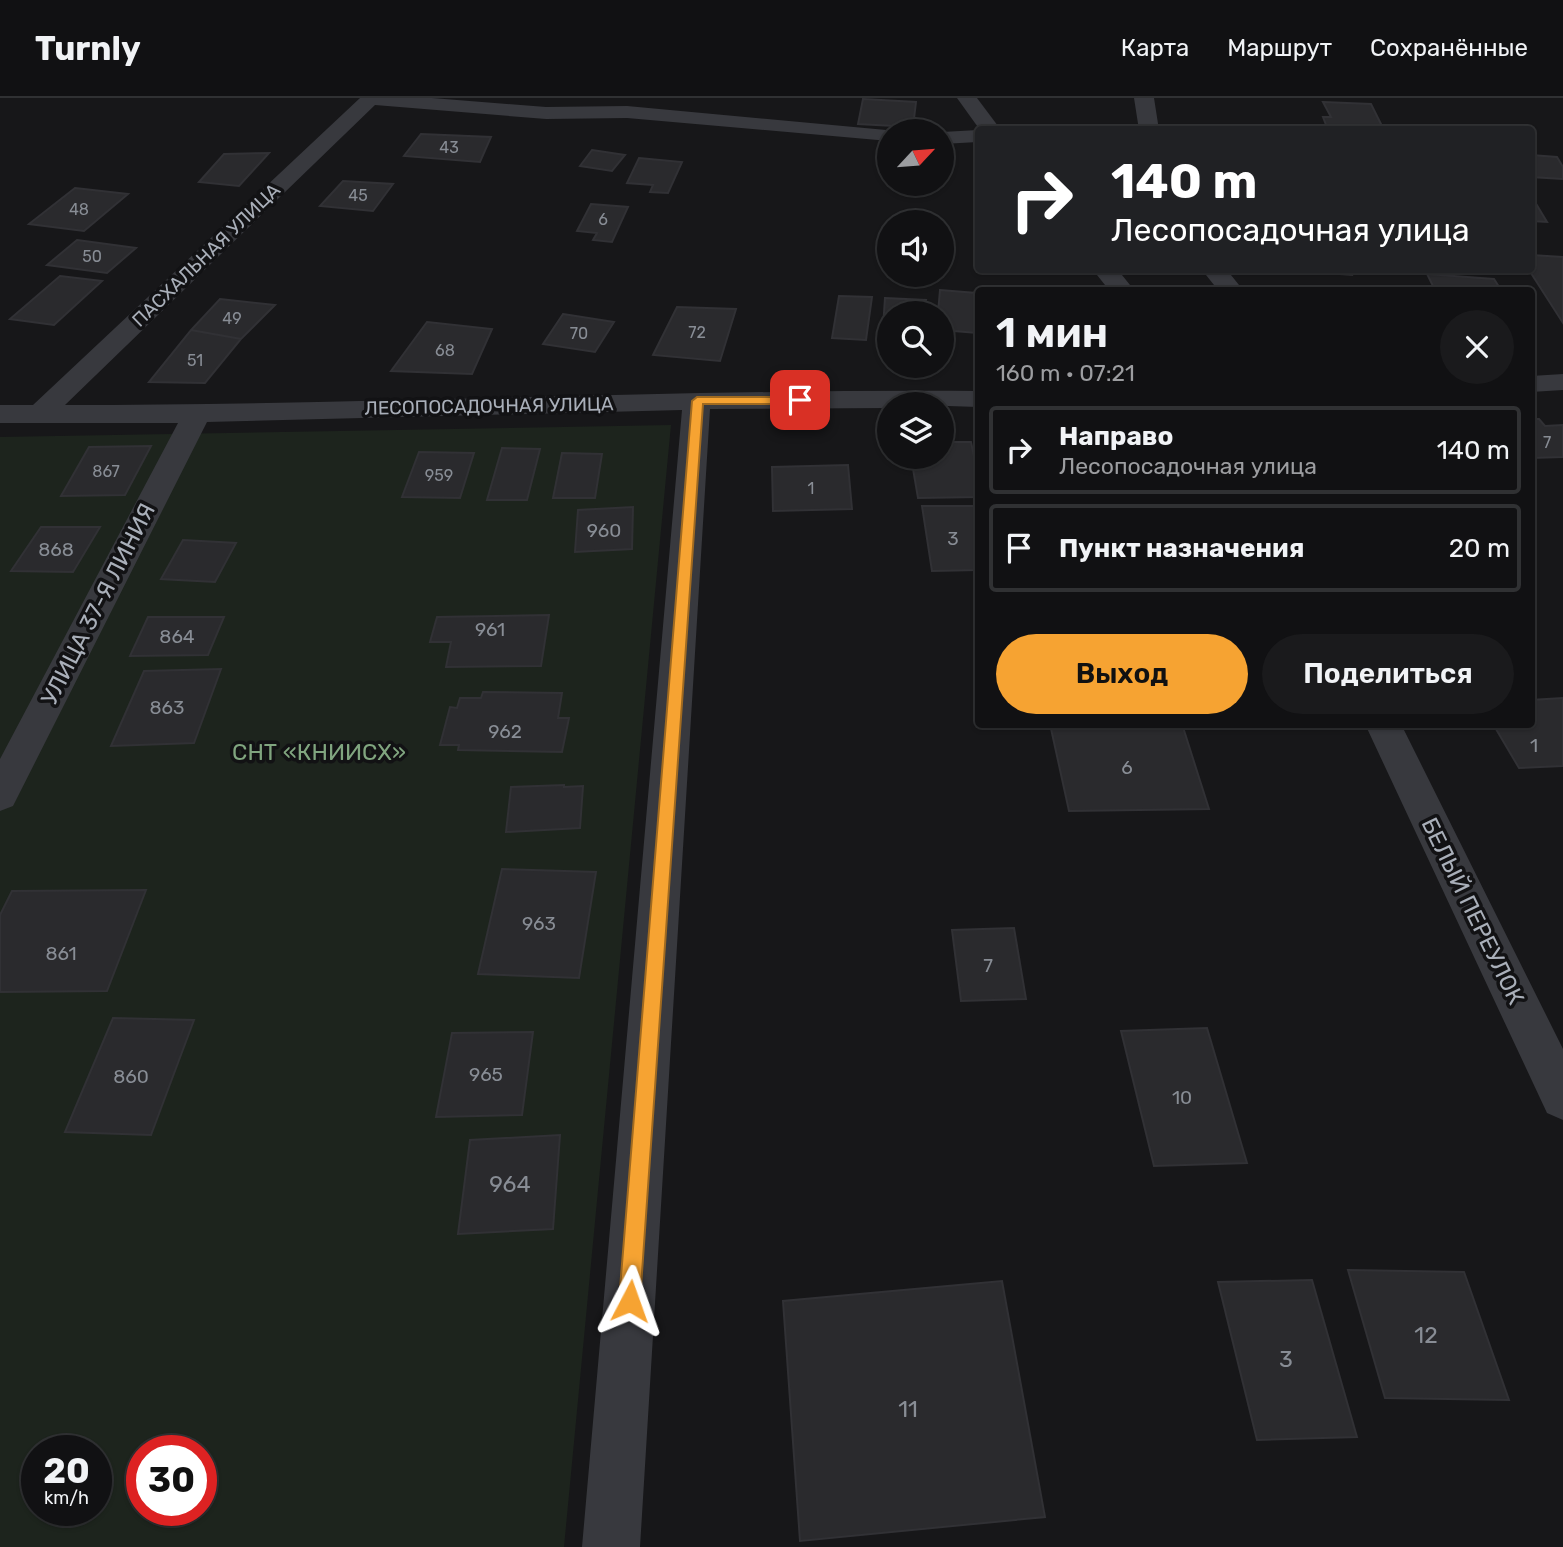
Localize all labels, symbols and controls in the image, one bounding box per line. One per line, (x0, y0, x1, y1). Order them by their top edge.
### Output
text: Turnly (35, 29, 141, 68)
text: Карта (1121, 34, 1189, 62)
text: Маршрут (1227, 34, 1332, 62)
text: Сохранённые (1370, 34, 1528, 62)
north arrow (877, 119, 954, 196)
map controls (877, 119, 954, 469)
house number: 43 (439, 138, 459, 157)
text: 140 m (1111, 152, 1257, 210)
icon: right (996, 154, 1087, 245)
street label: ПАСХАЛЬНАЯ УЛИЦА (127, 178, 285, 332)
house number: 45 (348, 186, 368, 205)
house number: 48 (69, 200, 89, 219)
house number: 6 (598, 210, 608, 229)
button: sound (877, 210, 954, 287)
text: Лесопосадочная улица (1111, 211, 1470, 249)
house number: 50 (82, 247, 102, 266)
button: search (877, 301, 954, 378)
text: 1 мин (996, 308, 1108, 358)
house number: 49 (222, 309, 242, 328)
button: close (1440, 310, 1514, 384)
house number: 72 (688, 323, 706, 342)
house number: 70 (570, 324, 588, 343)
house number: 68 (435, 341, 455, 360)
house number: 51 (187, 351, 203, 370)
text: 160 m · 07:21 (996, 359, 1135, 387)
pin (770, 370, 830, 430)
icon: arrive (781, 381, 819, 419)
street label: ЛЕСОПОСАДОЧНАЯ УЛИЦА (364, 392, 614, 420)
button: layers (877, 392, 954, 469)
text: Направо (1059, 421, 1173, 452)
icon: right (1000, 431, 1038, 469)
house number: 7 (1543, 433, 1551, 452)
text: 140 m (1437, 435, 1510, 466)
text: Лесопосадочная улица (1059, 452, 1317, 480)
house number: 867 (92, 462, 120, 481)
house number: 959 (425, 466, 453, 485)
house number: 1 (808, 479, 814, 498)
street label: УЛИЦА 37-Я ЛИНИЯ (35, 498, 161, 710)
house number: 960 (587, 519, 621, 542)
house number: 3 (947, 527, 959, 550)
icon: arrive (1000, 529, 1038, 567)
text: Пункт назначения (1059, 533, 1304, 564)
text: 20 m (1449, 533, 1510, 564)
house number: 868 (38, 538, 74, 561)
house number: 961 (475, 618, 505, 641)
house number: 864 (159, 625, 195, 648)
button: Выход (996, 634, 1248, 714)
button: Поделиться (1262, 634, 1514, 714)
house number: 863 (150, 696, 184, 719)
house number: 962 (488, 720, 522, 743)
house number: 1 (1530, 734, 1538, 757)
park label: СНТ «КНИИСХ» (232, 738, 406, 766)
house number: 6 (1121, 756, 1133, 779)
street label: БЕЛЫЙ ПЕРЕУЛОК (1416, 813, 1530, 1009)
house number: 963 (522, 912, 556, 935)
house number: 861 (45, 942, 77, 965)
house number: 7 (983, 954, 993, 977)
house number: 965 (469, 1063, 503, 1086)
house number: 860 (113, 1065, 149, 1088)
house number: 10 (1172, 1086, 1192, 1109)
house number: 964 (489, 1170, 531, 1198)
position arrow (593, 1264, 667, 1338)
house number: 12 (1414, 1321, 1438, 1349)
house number: 3 (1279, 1345, 1293, 1373)
house number: 11 (898, 1395, 918, 1423)
speed limit sign: 30 (126, 1435, 217, 1526)
text: 20 (43, 1450, 90, 1492)
text: km/h (44, 1487, 89, 1509)

